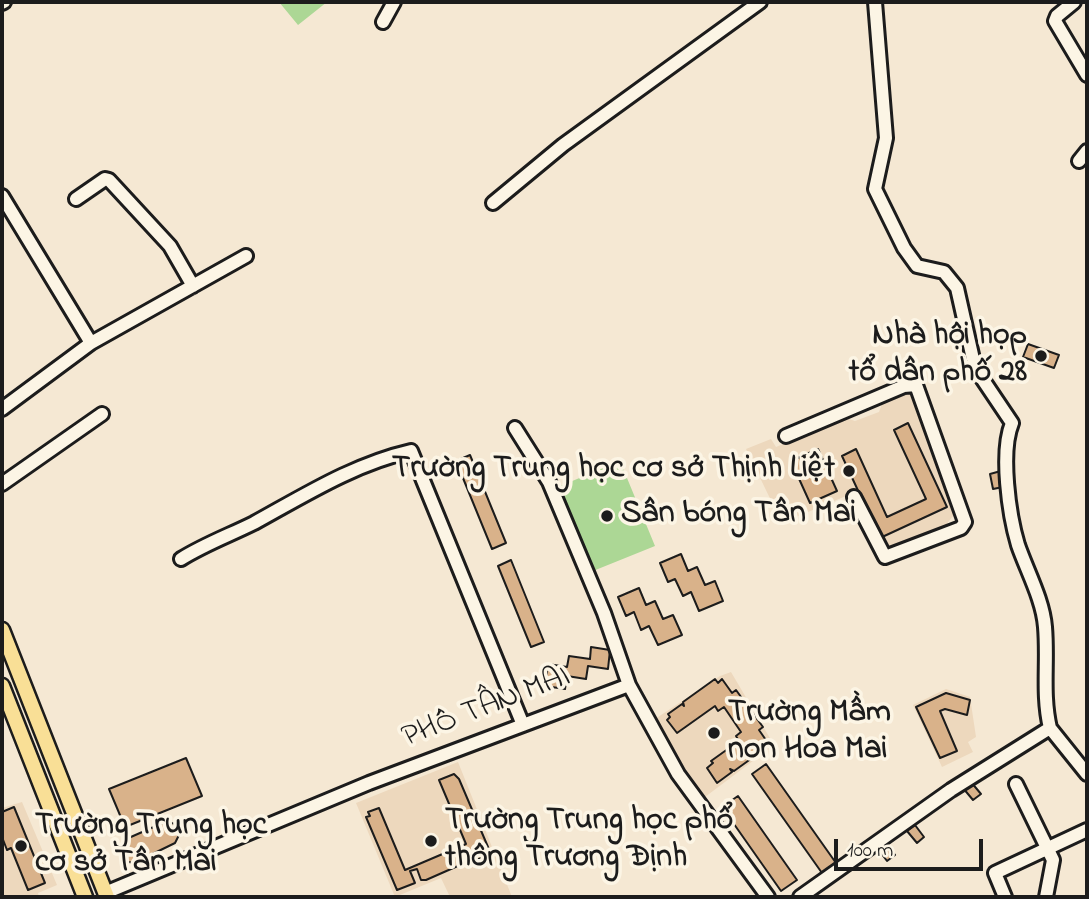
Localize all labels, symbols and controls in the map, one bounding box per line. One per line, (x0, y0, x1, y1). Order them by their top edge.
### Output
place label: Nhà hội họp tổ dân phố 28 (848, 319, 1027, 394)
marker: Nhà hội họp tổ dân phố 28 (1033, 348, 1049, 364)
place label: Trường Trung học cơ sở Thịnh Liệt (392, 452, 835, 490)
marker: Trường Trung học cơ sở Thịnh Liệt (841, 463, 857, 479)
place label: Sân bóng Tân Mai (621, 497, 856, 535)
marker: Sân bóng Tân Mai (599, 508, 615, 524)
street label: PHỐ TÂN MAI (398, 659, 576, 759)
place label: Trường Mầm non Hoa Mai (728, 696, 891, 771)
marker: Trường Mầm non Hoa Mai (706, 725, 722, 741)
place label: Trường Trung học phổ thông Trương Định (445, 804, 733, 879)
place label: Trường Trung học cơ sở Tân Mai (35, 809, 267, 884)
scale bar (837, 825, 986, 869)
marker: Trường Trung học phổ thông Trương Định (423, 833, 439, 849)
text: 100 m (847, 836, 893, 866)
marker: Trường Trung học cơ sở Tân Mai (13, 838, 29, 854)

